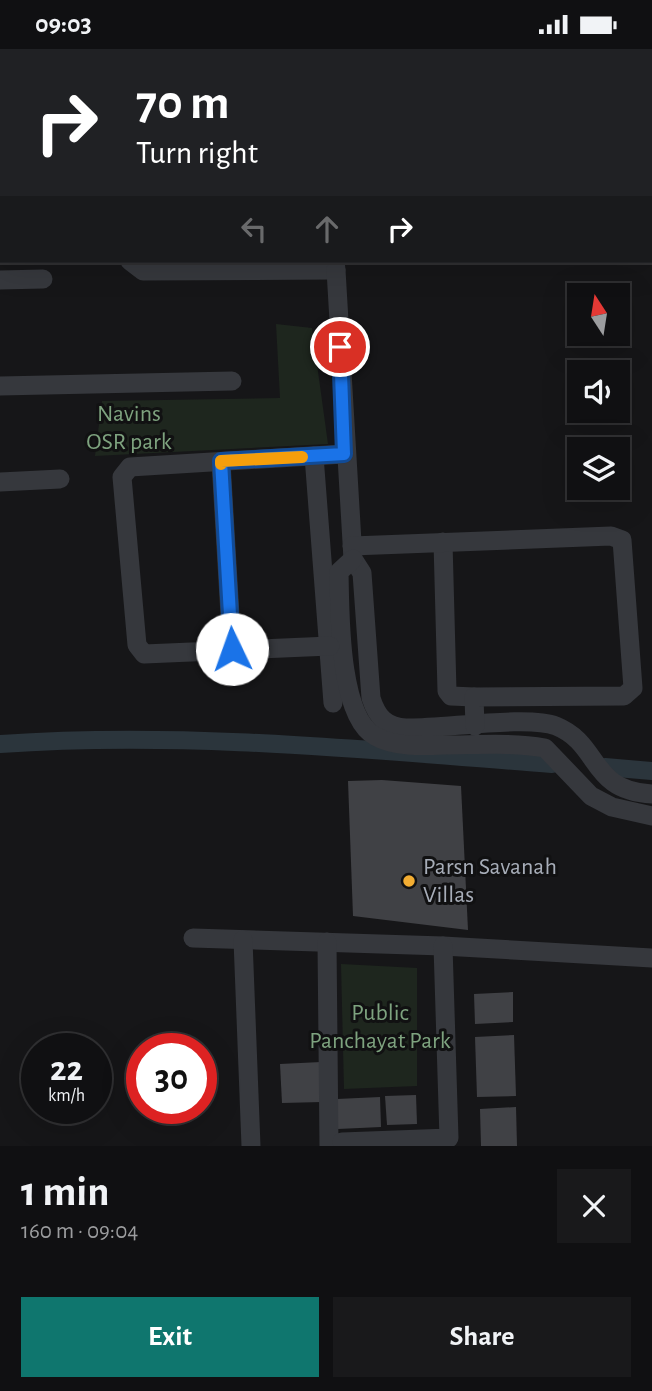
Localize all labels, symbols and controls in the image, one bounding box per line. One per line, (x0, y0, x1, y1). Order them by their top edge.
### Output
text: 09:03 (35, 11, 92, 37)
icon: right (21, 77, 112, 168)
text: 70 m (136, 79, 230, 128)
text: Turn right (136, 137, 258, 169)
icon: left (235, 210, 273, 248)
icon: ahead (308, 210, 346, 248)
icon: right (381, 210, 419, 248)
north arrow (567, 283, 630, 347)
map controls (567, 283, 630, 500)
pin (310, 317, 370, 377)
icon: arrive (321, 328, 359, 366)
button: sound (567, 360, 630, 423)
park label: Navins OSR park (86, 402, 172, 454)
button: layers (567, 437, 630, 500)
position arrow (195, 612, 269, 686)
place label: Parsn Savanah Villas (423, 855, 557, 907)
marker: Parsn Savanah Villas (401, 873, 417, 889)
park label: Public Panchayat Park (309, 1001, 451, 1053)
speed limit sign: 30 (126, 1033, 217, 1124)
text: 22 (50, 1052, 83, 1087)
text: km/h (48, 1087, 85, 1105)
button: close (557, 1169, 631, 1243)
text: 1 min (21, 1171, 110, 1213)
text: 160 m · 09:04 (21, 1220, 138, 1243)
button: Exit (21, 1297, 319, 1377)
button: Share (333, 1297, 631, 1377)

